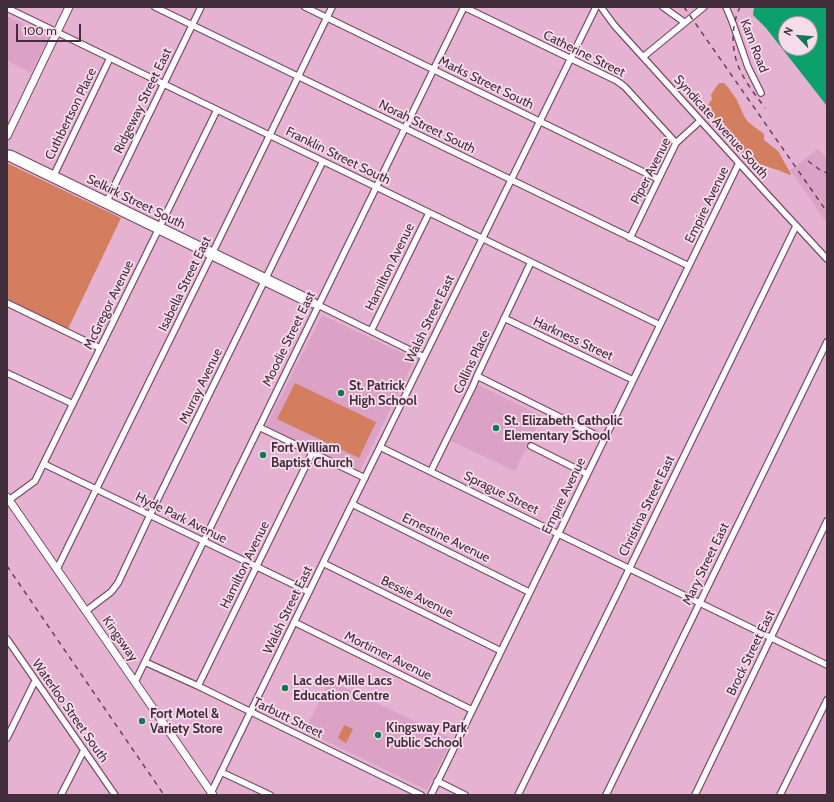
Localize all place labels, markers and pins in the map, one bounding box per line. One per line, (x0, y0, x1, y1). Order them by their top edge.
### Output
place label: St. Patrick High School (349, 378, 417, 409)
marker: St. Patrick High School (336, 388, 346, 398)
place label: St. Elizabeth Catholic Elementary School (504, 413, 623, 444)
marker: St. Elizabeth Catholic Elementary School (491, 423, 501, 433)
place label: Fort William Baptist Church (271, 440, 353, 471)
marker: Fort William Baptist Church (258, 450, 268, 460)
place label: Lac des Mille Lacs Education Centre (293, 673, 392, 704)
marker: Lac des Mille Lacs Education Centre (280, 683, 290, 693)
place label: Fort Motel & Variety Store (150, 706, 223, 737)
marker: Fort Motel & Variety Store (137, 716, 147, 726)
place label: Kingsway Park Public School (386, 720, 467, 751)
marker: Kingsway Park Public School (373, 730, 383, 740)

